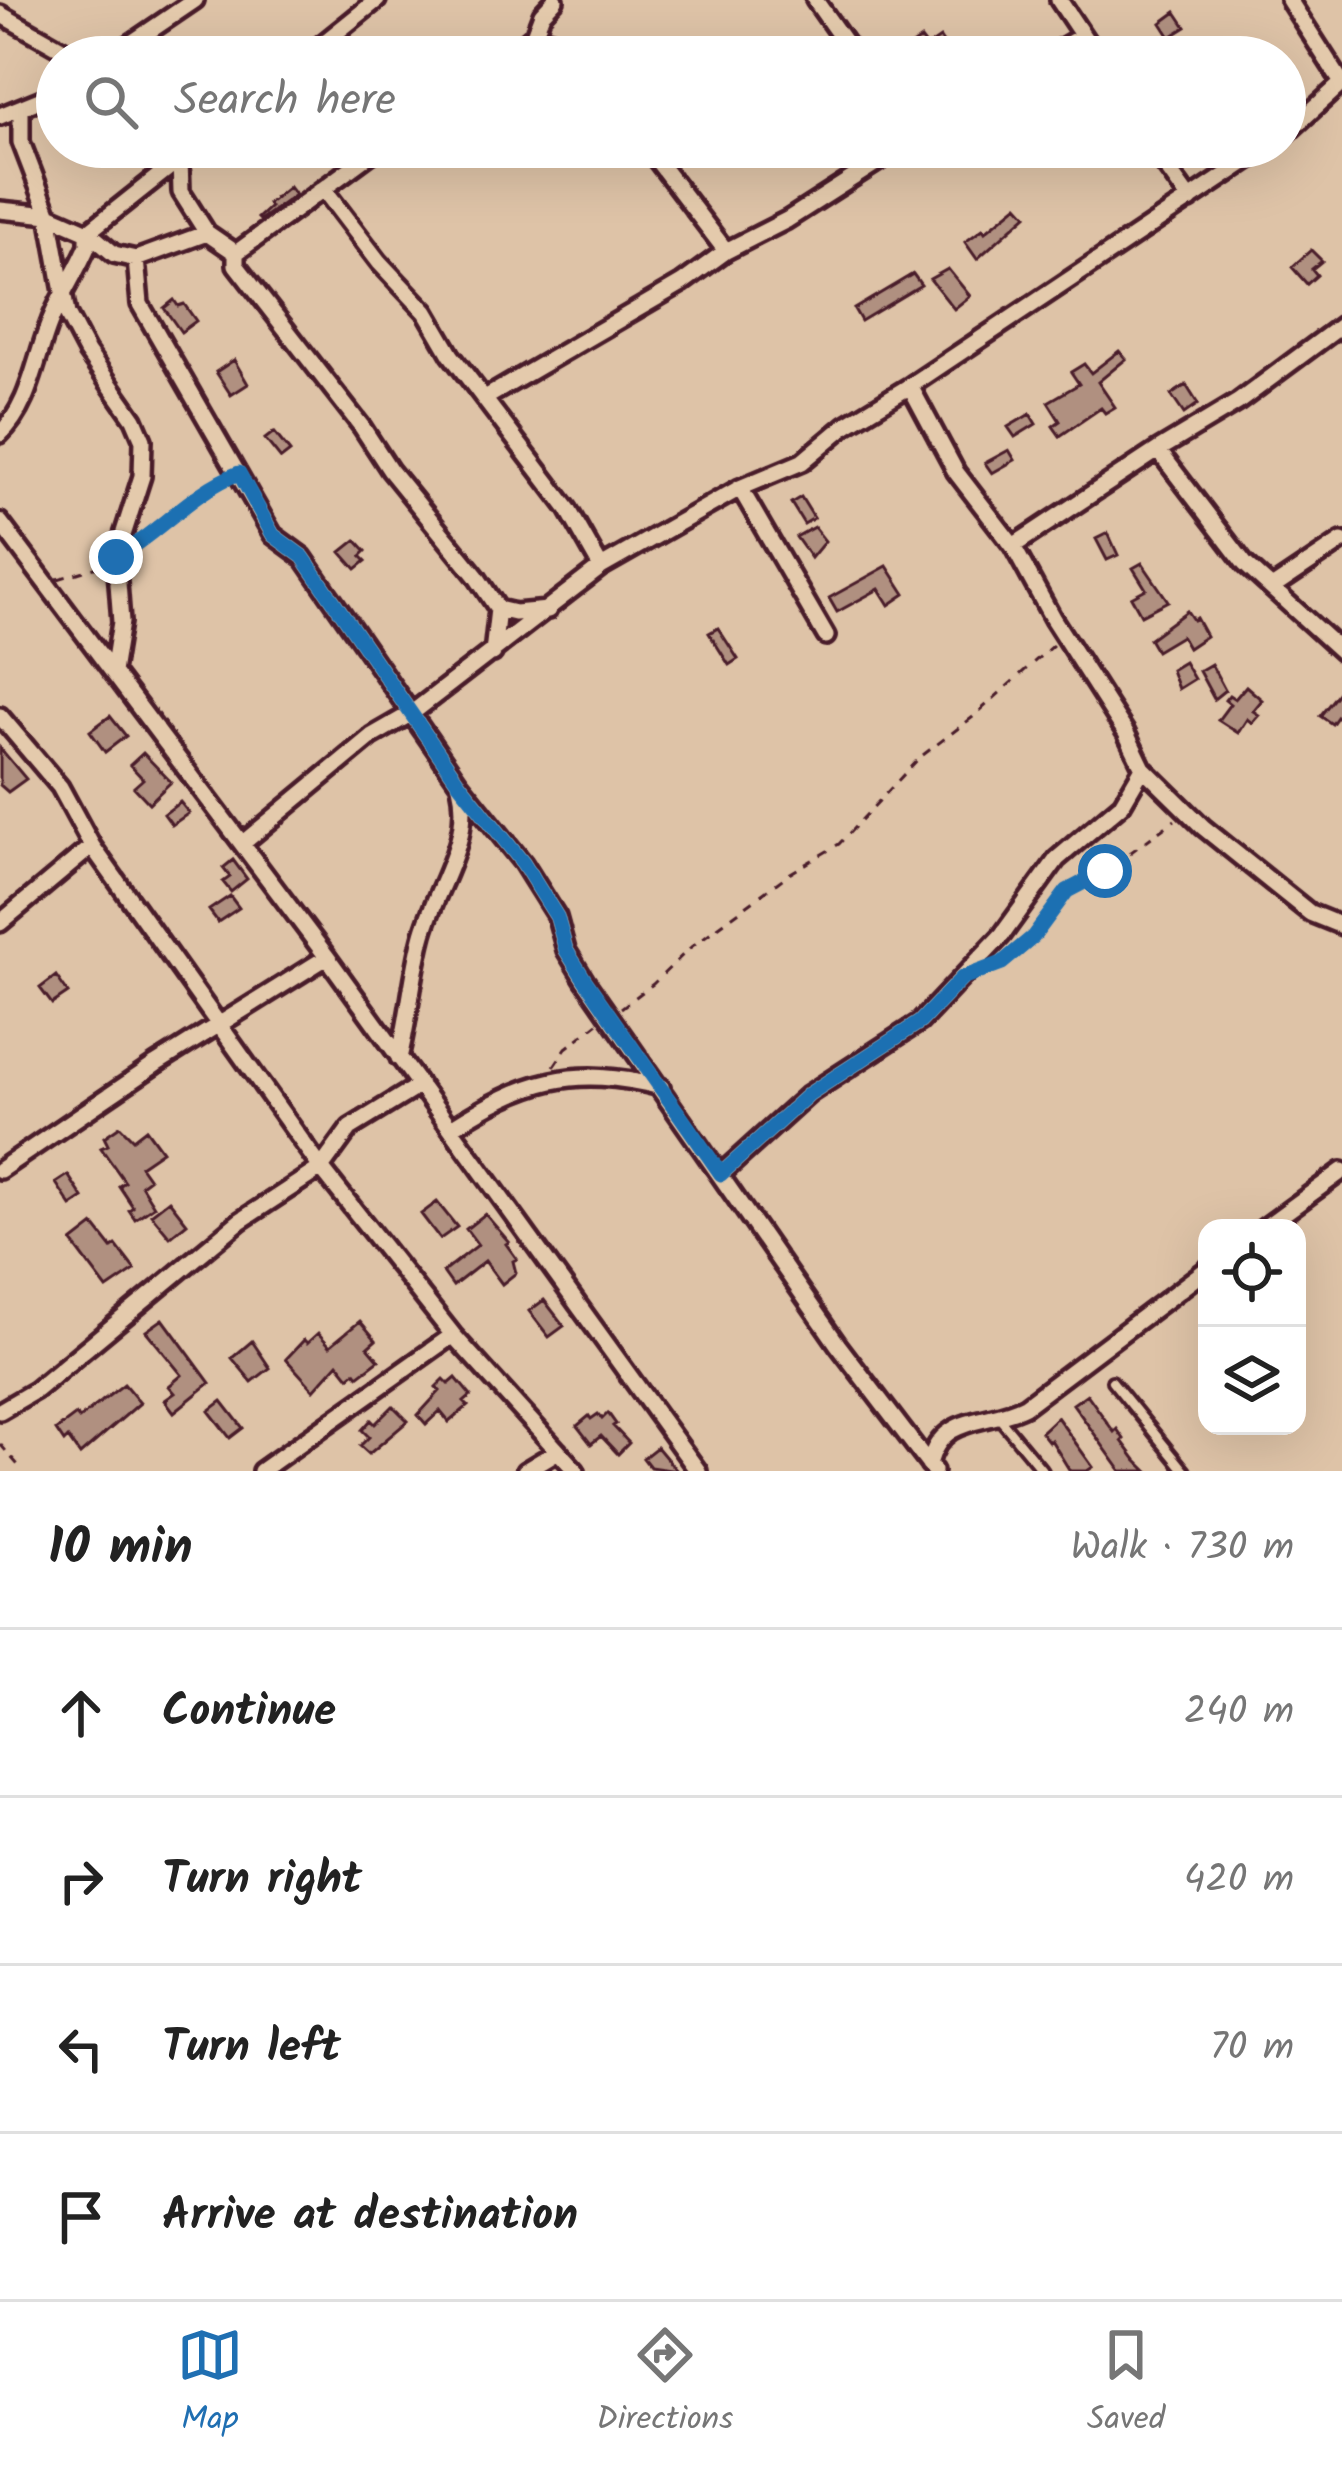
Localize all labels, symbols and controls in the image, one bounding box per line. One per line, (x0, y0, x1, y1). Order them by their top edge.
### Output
search box (36, 36, 1306, 168)
text: Search here (174, 66, 396, 138)
icon: search (78, 69, 144, 135)
route end (89, 530, 143, 584)
route start (1078, 844, 1132, 898)
map controls (1198, 1219, 1306, 1435)
button: locate (1198, 1219, 1306, 1327)
button: layers (1198, 1327, 1306, 1435)
text: 10 min (48, 1509, 192, 1590)
text: Walk · 730 m (1070, 1518, 1294, 1580)
text: Continue (162, 1677, 336, 1749)
icon: ahead (48, 1680, 114, 1746)
text: 240 m (1184, 1682, 1294, 1744)
text: Turn right (162, 1845, 362, 1917)
icon: right (48, 1848, 114, 1914)
text: 420 m (1184, 1850, 1294, 1912)
text: Turn left (162, 2013, 341, 2085)
icon: left (48, 2016, 114, 2082)
text: 70 m (1210, 2018, 1294, 2080)
text: Arrive at destination (162, 2181, 578, 2253)
icon: arrive (48, 2184, 114, 2250)
tab: Map (177, 2322, 243, 2447)
tab: Directions (596, 2322, 733, 2447)
tab: Saved (1087, 2322, 1165, 2447)

